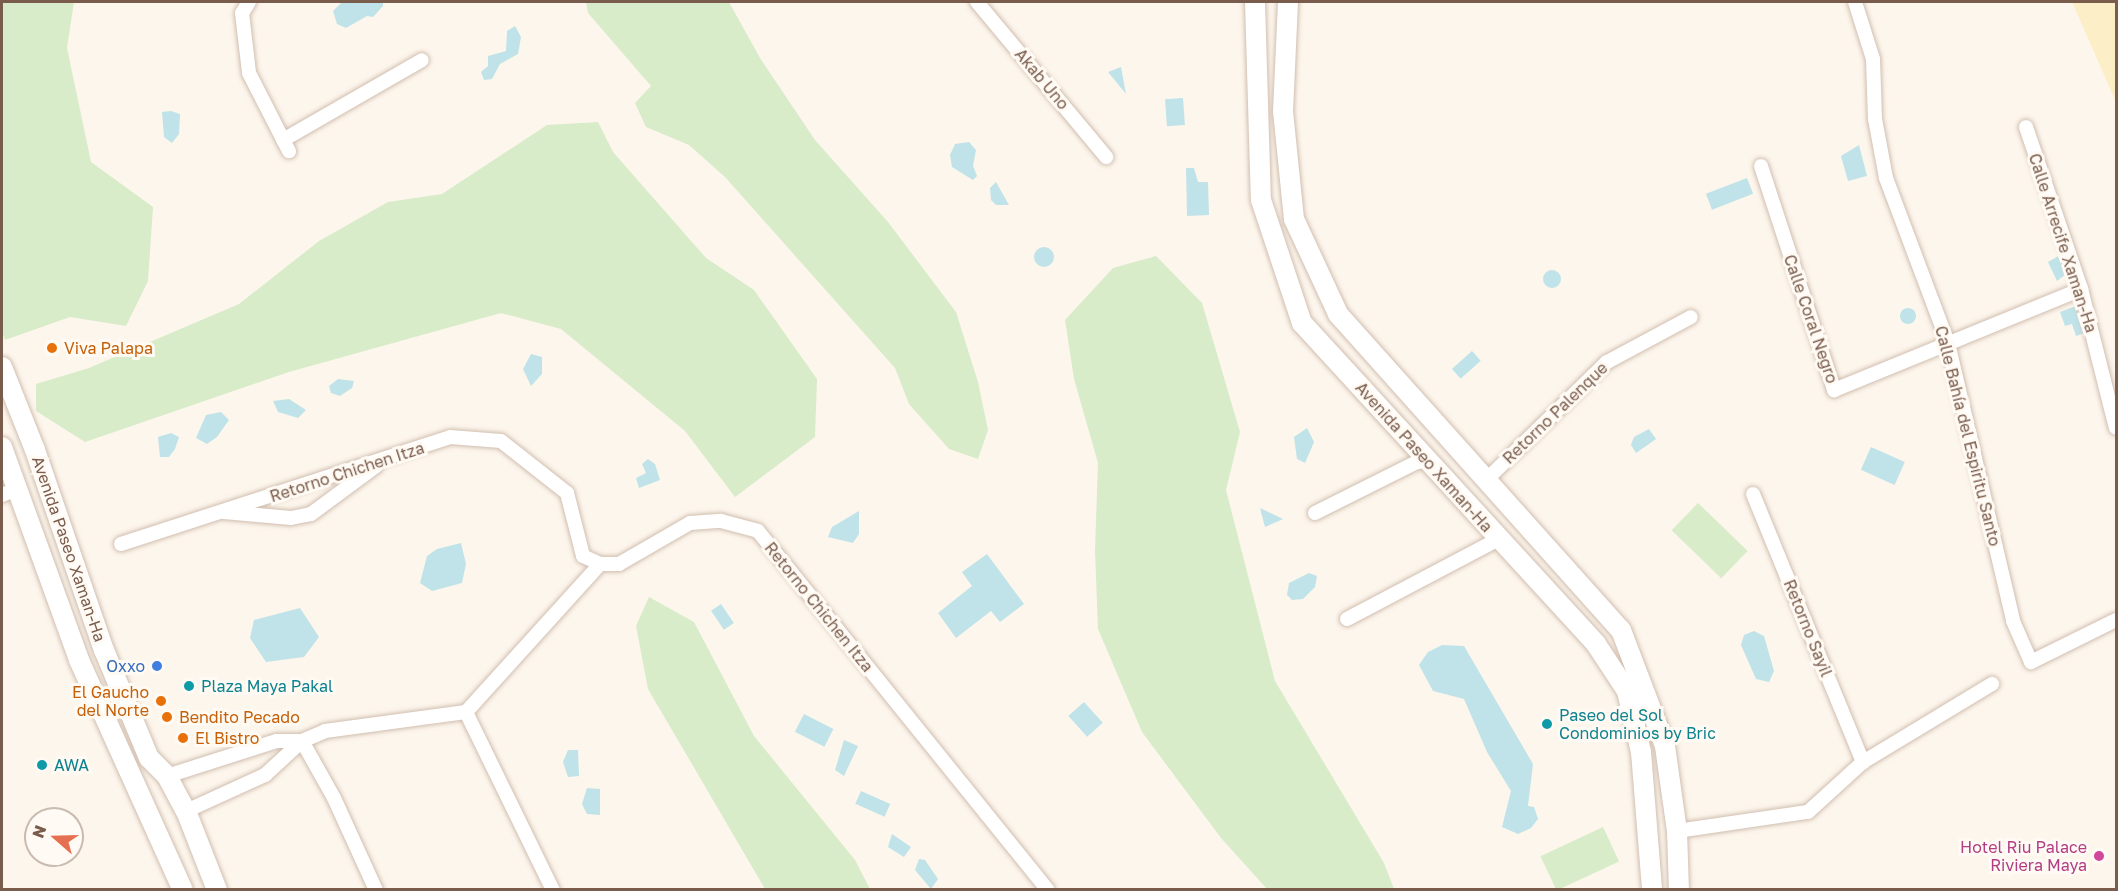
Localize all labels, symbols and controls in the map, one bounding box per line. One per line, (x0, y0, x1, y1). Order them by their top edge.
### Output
street label: Akab Uno (1011, 45, 1073, 113)
street label: Calle Arrecife Xaman-Ha (2025, 151, 2101, 335)
street label: Calle Coral Negro (1780, 252, 1842, 386)
street label: Calle Bahía del Espiritu Santo (1931, 324, 2005, 548)
place label: Viva Palapa (64, 338, 153, 358)
marker: Viva Palapa (45, 341, 59, 355)
street label: Retorno Palenque (1499, 358, 1611, 468)
street label: Avenida Paseo Xaman-Ha (1352, 378, 1496, 536)
street label: Retorno Chichen Itza (267, 438, 427, 506)
street label: Avenida Paseo Xaman-Ha (28, 454, 110, 644)
street label: Retorno Chichen Itza (761, 538, 877, 676)
street label: Retorno Sayil (1780, 577, 1836, 679)
place label: Oxxo (106, 656, 145, 676)
marker: Oxxo (150, 659, 164, 673)
place label: Plaza Maya Pakal (201, 676, 333, 696)
marker: Plaza Maya Pakal (182, 679, 196, 693)
place label: El Gaucho del Norte (72, 682, 149, 720)
marker: El Gaucho del Norte (154, 694, 168, 708)
place label: Paseo del Sol Condominios by Bric (1559, 705, 1716, 743)
place label: Bendito Pecado (179, 707, 300, 727)
marker: Bendito Pecado (160, 710, 174, 724)
marker: Paseo del Sol Condominios by Bric (1540, 717, 1554, 731)
place label: El Bistro (195, 728, 259, 748)
marker: El Bistro (176, 731, 190, 745)
place label: AWA (54, 755, 89, 775)
marker: AWA (35, 758, 49, 772)
north arrow (24, 807, 84, 867)
text: N (27, 822, 50, 841)
place label: Hotel Riu Palace Riviera Maya (1960, 837, 2087, 875)
marker: Hotel Riu Palace Riviera Maya (2092, 849, 2106, 863)

